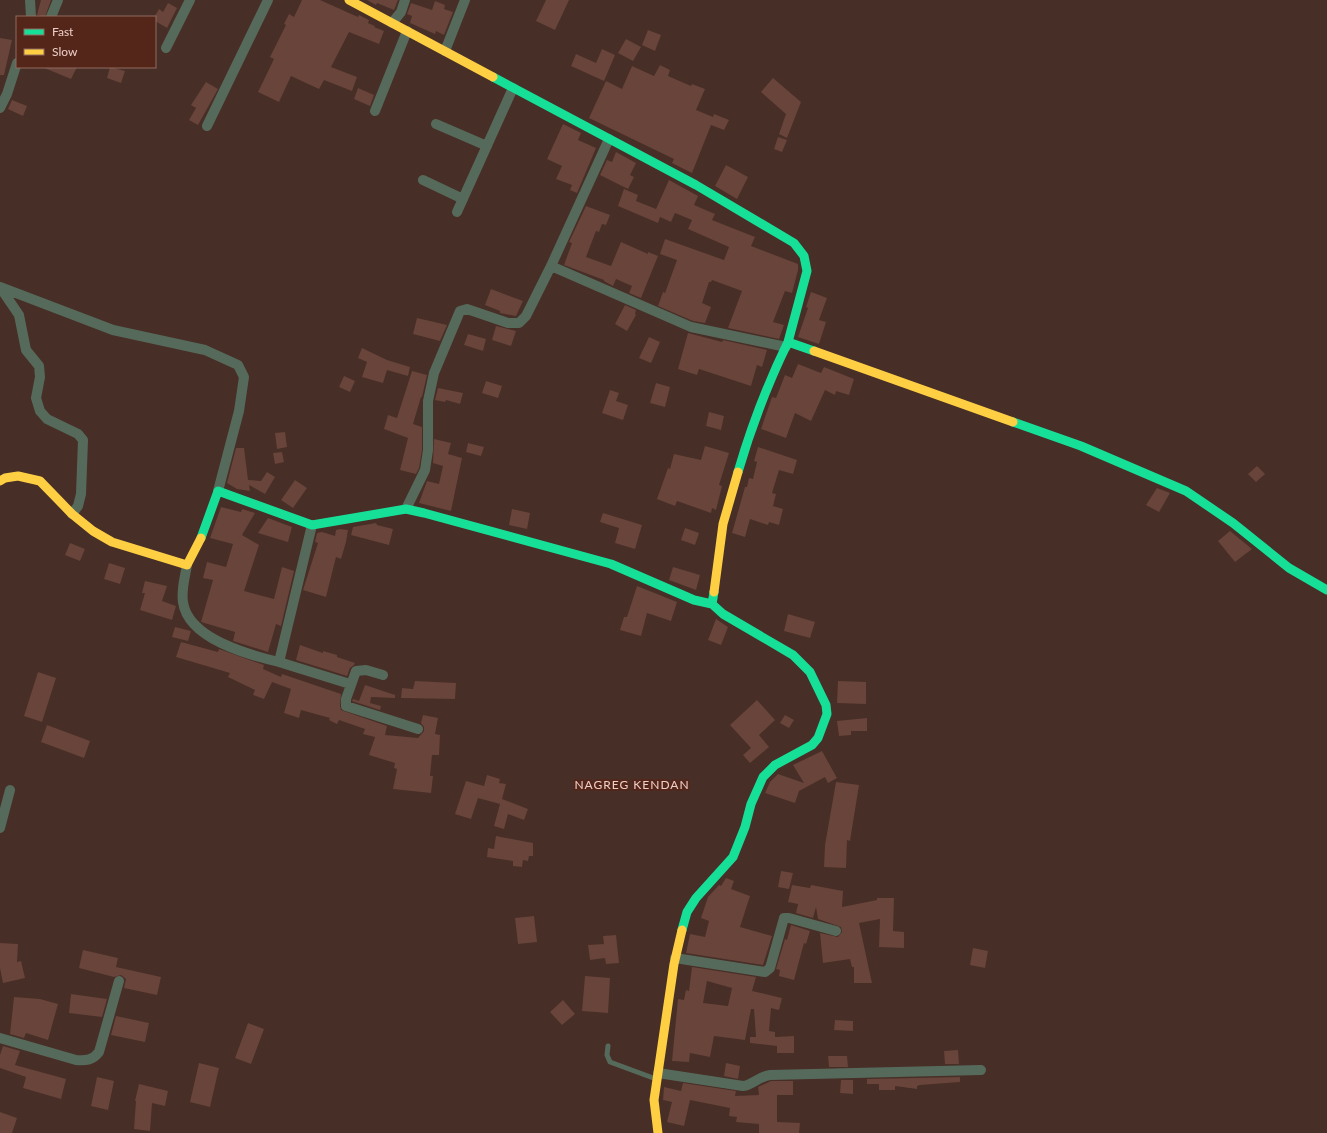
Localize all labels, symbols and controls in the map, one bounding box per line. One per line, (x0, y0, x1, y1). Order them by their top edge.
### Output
legend (16, 16, 156, 68)
text: Fast (52, 24, 74, 39)
text: Slow (52, 44, 78, 59)
district label: NAGREG KENDAN (574, 777, 690, 792)

